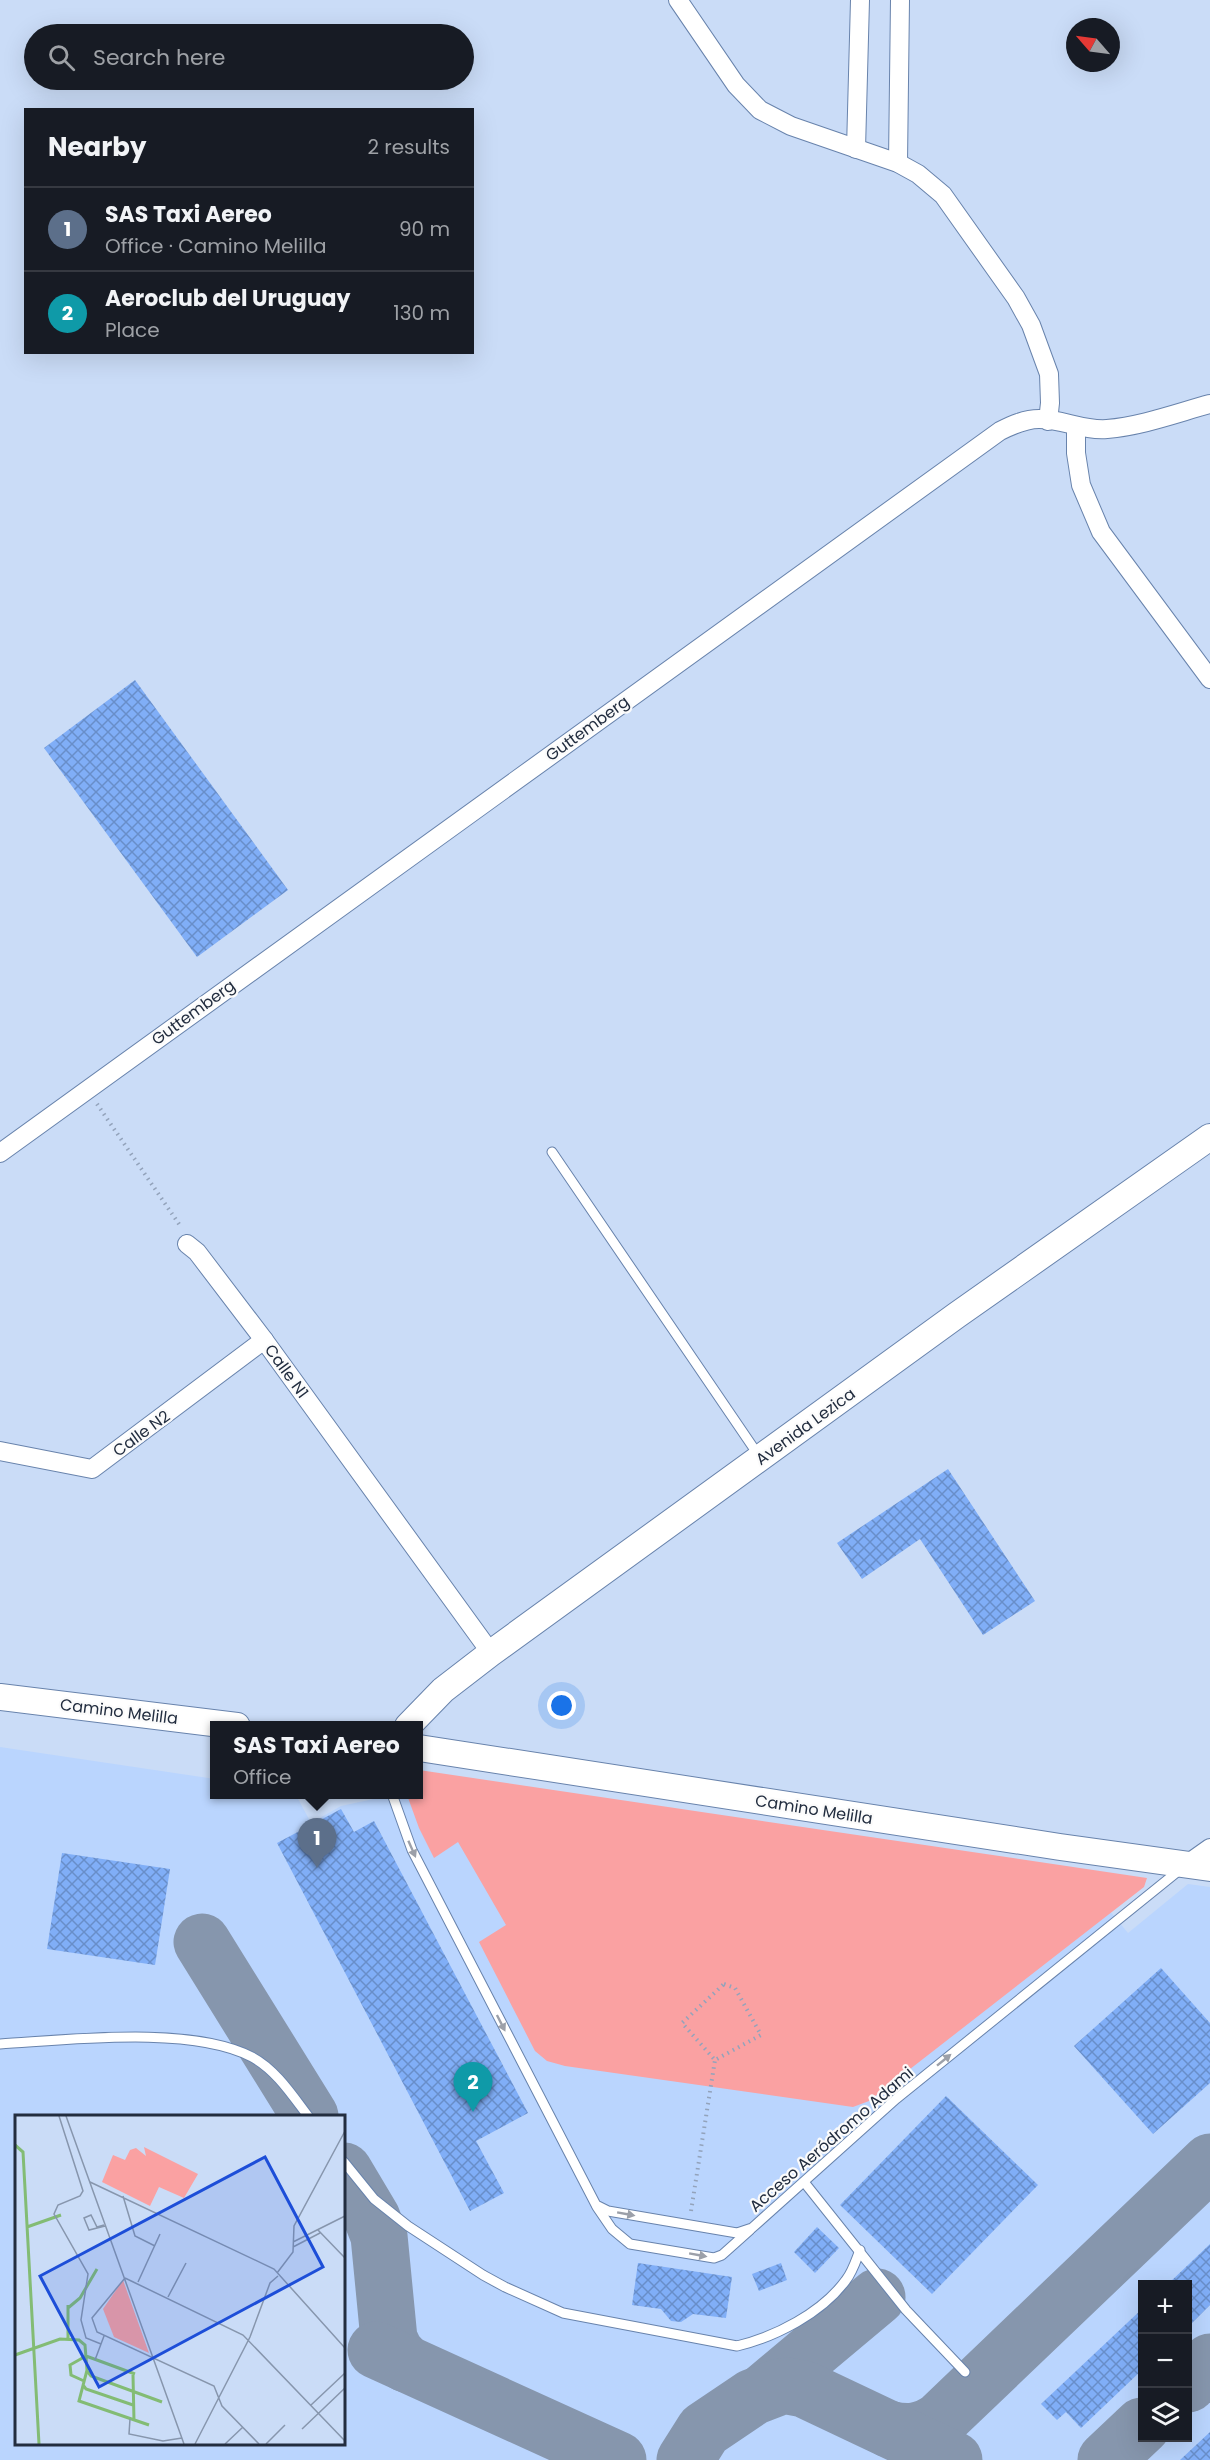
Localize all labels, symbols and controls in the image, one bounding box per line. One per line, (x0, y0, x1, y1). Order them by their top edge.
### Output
north arrow (1066, 18, 1120, 72)
search box (24, 24, 474, 90)
icon: search (45, 41, 78, 74)
text: Search here (93, 42, 226, 73)
text: Nearby (48, 129, 146, 165)
text: 2 results (367, 133, 450, 161)
text: SAS Taxi Aereo (105, 199, 272, 230)
text: 1 (64, 215, 71, 243)
text: 90 m (399, 215, 450, 243)
text: Office · Camino Melilla (105, 232, 327, 260)
text: Aeroclub del Uruguay (105, 283, 350, 314)
text: 2 (62, 299, 73, 327)
text: 130 m (393, 299, 450, 327)
text: Place (105, 316, 160, 344)
street label: Guttemberg (541, 690, 634, 767)
street label: Guttemberg (147, 974, 240, 1051)
street label: Calle N1 (259, 1340, 314, 1403)
street label: Avenida Lezica (751, 1382, 860, 1470)
street label: Calle N2 (108, 1405, 175, 1462)
your location (547, 1691, 576, 1720)
street label: Camino Melilla (59, 1693, 179, 1730)
popup (210, 1721, 423, 1799)
text: SAS Taxi Aereo (233, 1730, 400, 1761)
text: Office (233, 1763, 291, 1791)
street label: Camino Melilla (754, 1789, 874, 1830)
pin: 1 (298, 1818, 336, 1868)
one-way arrow (407, 1841, 417, 1859)
one-way arrow (495, 2014, 505, 2032)
one-way arrow (937, 2055, 952, 2067)
pin: 2 (454, 2062, 492, 2112)
street label: Acceso Aeródromo Adami (744, 2062, 918, 2217)
inset map (15, 2115, 345, 2445)
one-way arrow (616, 2210, 635, 2219)
one-way arrow (689, 2251, 708, 2260)
map controls (1138, 2280, 1192, 2442)
button: + (1138, 2280, 1192, 2334)
button: − (1138, 2334, 1192, 2388)
button: layers (1138, 2388, 1192, 2442)

